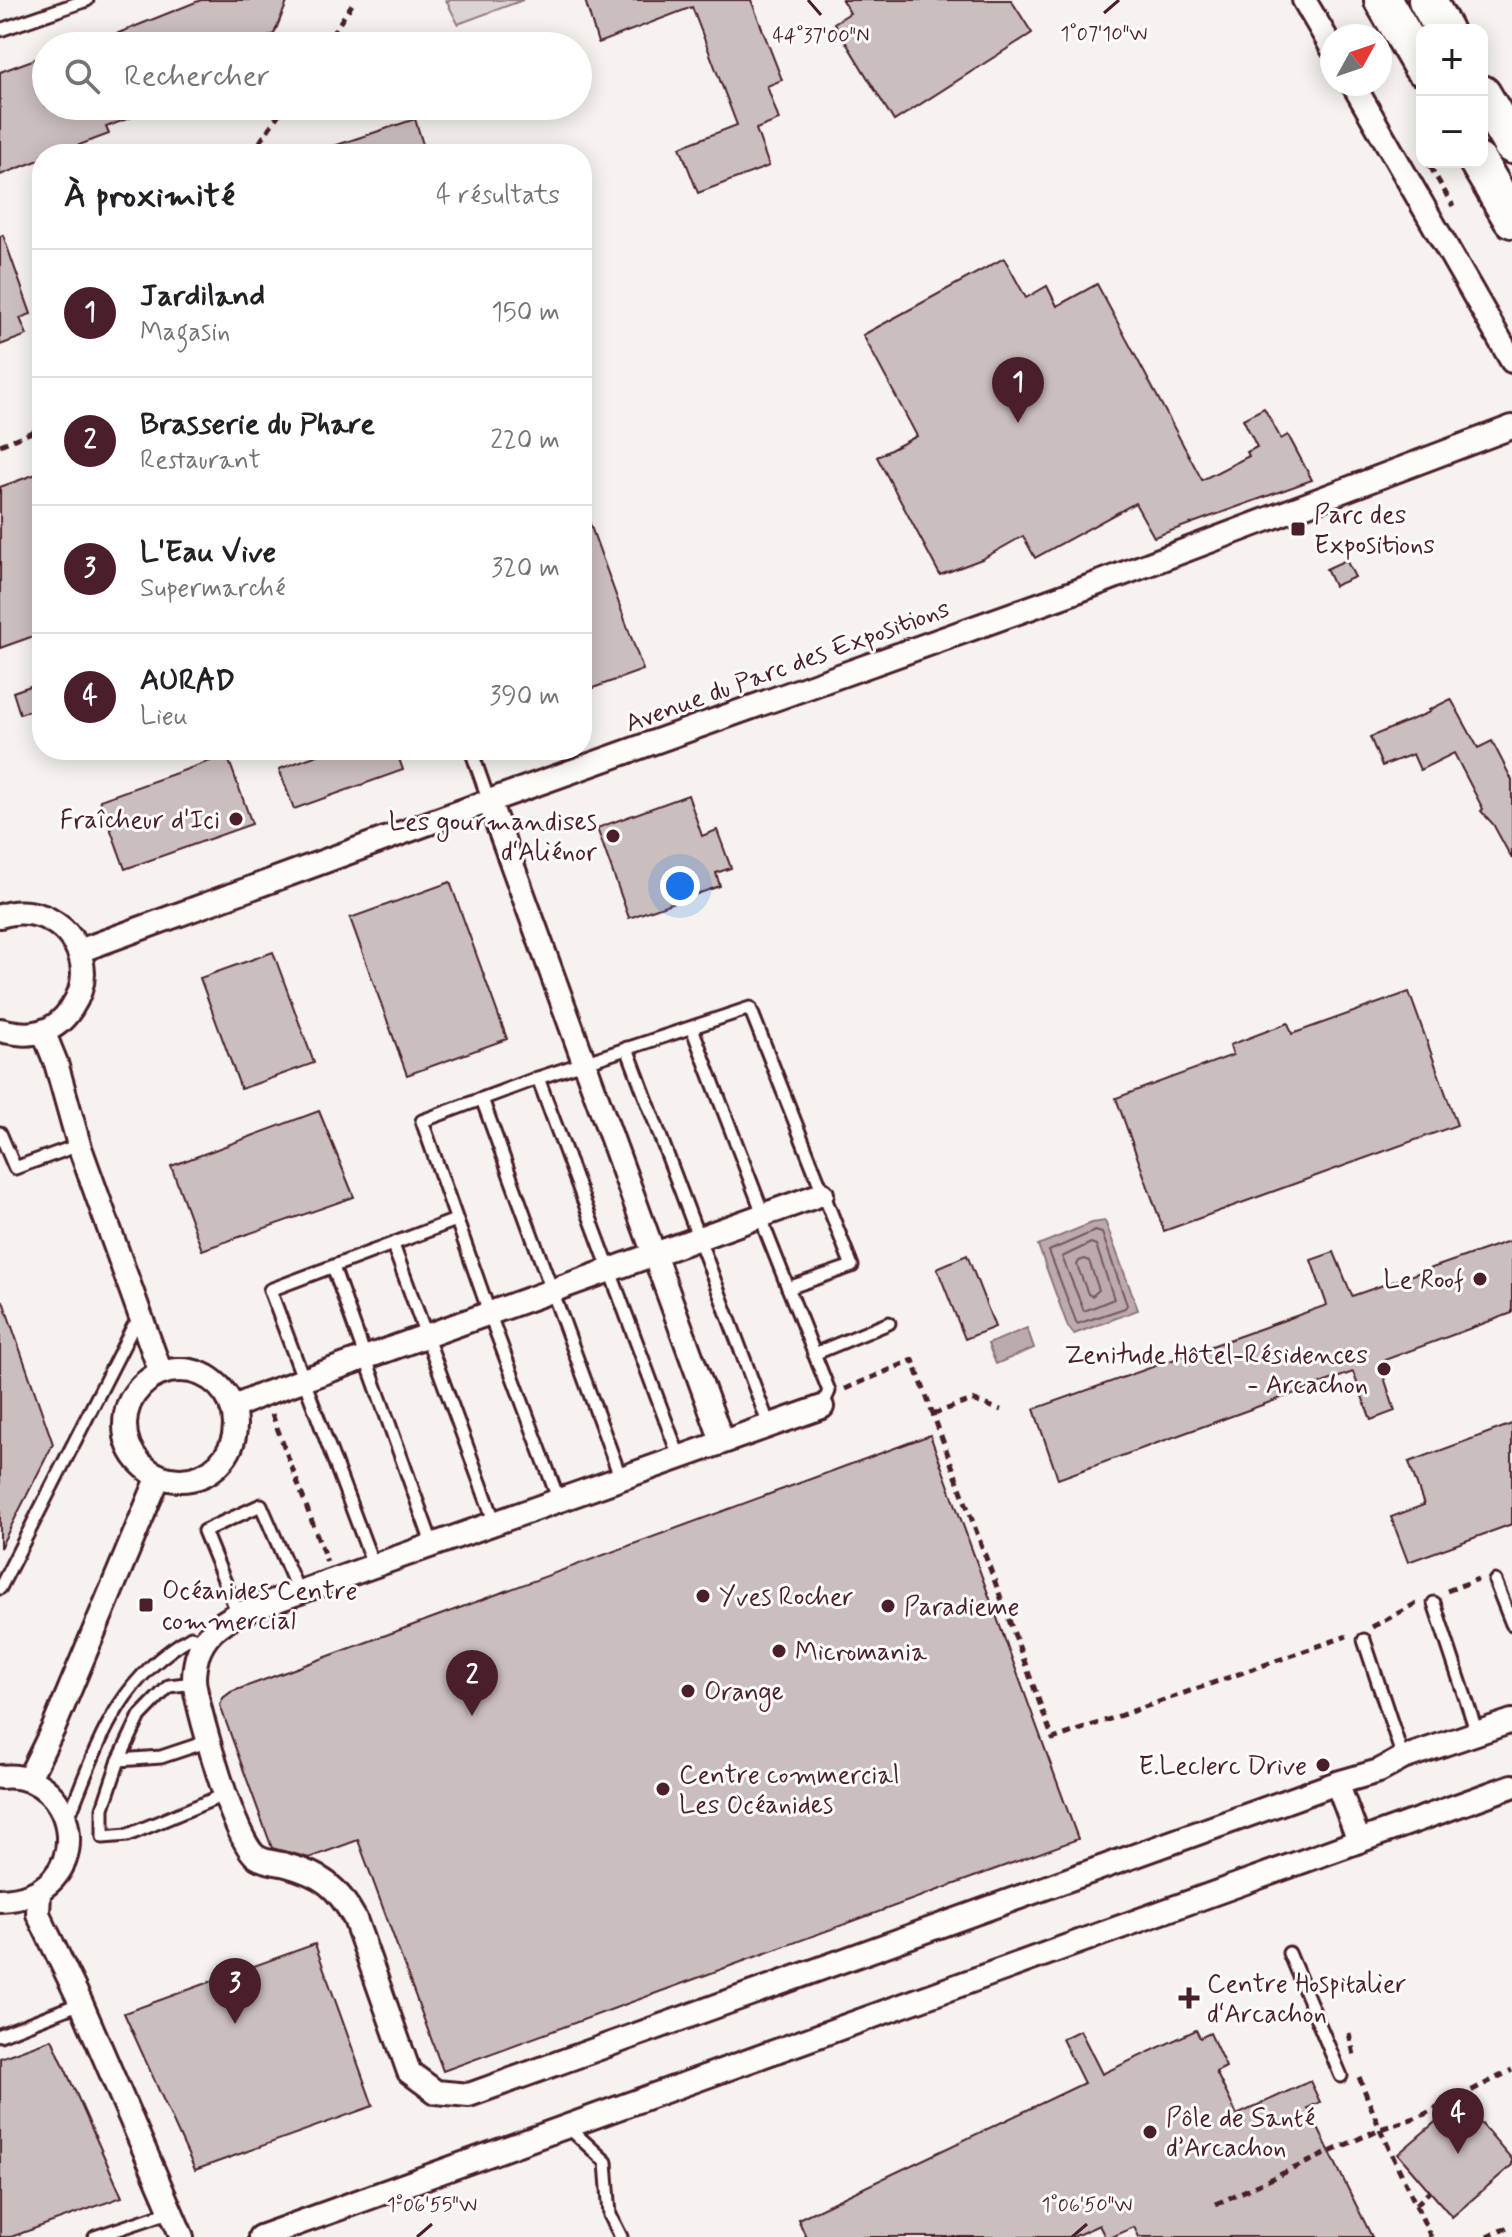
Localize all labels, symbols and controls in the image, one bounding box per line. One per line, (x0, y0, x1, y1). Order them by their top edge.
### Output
text: 1°07'10"W (1061, 21, 1147, 48)
text: 44°37'00"N (772, 23, 870, 50)
north arrow (1320, 24, 1392, 96)
map controls (1416, 24, 1488, 168)
button: + (1416, 24, 1488, 96)
search box (32, 32, 592, 120)
icon: search (60, 54, 104, 98)
text: Rechercher (124, 57, 270, 96)
button: − (1416, 96, 1488, 168)
text: À proximité (64, 174, 235, 219)
text: 4 résultats (436, 179, 560, 213)
text: Jardiland (140, 277, 265, 316)
text: 1 (84, 296, 96, 330)
text: 150 m (491, 296, 560, 330)
text: Magasin (140, 316, 230, 350)
pin: 1 (992, 357, 1044, 423)
text: Brasserie du Phare (140, 405, 375, 444)
text: 2 (84, 424, 96, 458)
text: 220 m (490, 424, 560, 458)
text: Restaurant (140, 444, 261, 478)
place label: Parc des Expositions (1314, 499, 1435, 563)
marker: Parc des Expositions (1289, 520, 1307, 538)
text: L'Eau Vive (140, 533, 276, 572)
text: 3 (84, 552, 96, 586)
text: 320 m (491, 552, 560, 586)
text: Supermarché (140, 572, 286, 606)
street label: Avenue du Parc des Expositions (621, 592, 955, 741)
text: AURAD (140, 661, 235, 700)
text: 4 (82, 680, 98, 714)
text: 390 m (489, 680, 560, 714)
text: Lieu (140, 700, 188, 734)
place label: Fraîcheur d'Ici (60, 804, 220, 838)
place label: Les gourmandises d‘Aliénor (389, 806, 597, 870)
marker: Fraîcheur d'Ici (227, 810, 245, 828)
marker: Les gourmandises d‘Aliénor (604, 827, 622, 845)
your location (660, 866, 700, 906)
place label: Le Roof (1384, 1264, 1464, 1298)
marker: Le Roof (1471, 1270, 1489, 1288)
place label: Zenitude Hôtel-Résidences - Arcachon (1064, 1339, 1368, 1403)
marker: Zenitude Hôtel-Résidences - Arcachon (1375, 1360, 1393, 1378)
place label: Océanides Centre commercial (162, 1575, 357, 1639)
place label: Yves Rocher (719, 1581, 854, 1615)
marker: Yves Rocher (694, 1587, 712, 1605)
place label: Paradieme (904, 1591, 1020, 1625)
marker: Océanides Centre commercial (137, 1596, 155, 1614)
marker: Paradieme (879, 1597, 897, 1615)
place label: Micromania (795, 1636, 927, 1670)
marker: Micromania (770, 1642, 788, 1660)
pin: 2 (446, 1650, 498, 1716)
place label: Orange (704, 1676, 784, 1712)
marker: Orange (679, 1682, 697, 1700)
place label: E.Leclerc Drive (1139, 1750, 1307, 1784)
marker: E.Leclerc Drive (1314, 1756, 1332, 1774)
place label: Centre commercial Les Océanides (679, 1759, 899, 1823)
marker: Centre commercial Les Océanides (654, 1780, 672, 1798)
pin: 3 (209, 1958, 261, 2024)
place label: Centre Hospitalier d‘Arcachon (1207, 1968, 1407, 2032)
marker: Centre Hospitalier d‘Arcachon (1178, 1987, 1200, 2009)
pin: 4 (1432, 2088, 1484, 2154)
place label: Pôle de Santé d’Arcachon (1166, 2102, 1315, 2166)
marker: Pôle de Santé d’Arcachon (1141, 2123, 1159, 2141)
text: 1°06'55"W (387, 2192, 477, 2219)
text: 1°06'50"W (1041, 2192, 1133, 2219)

